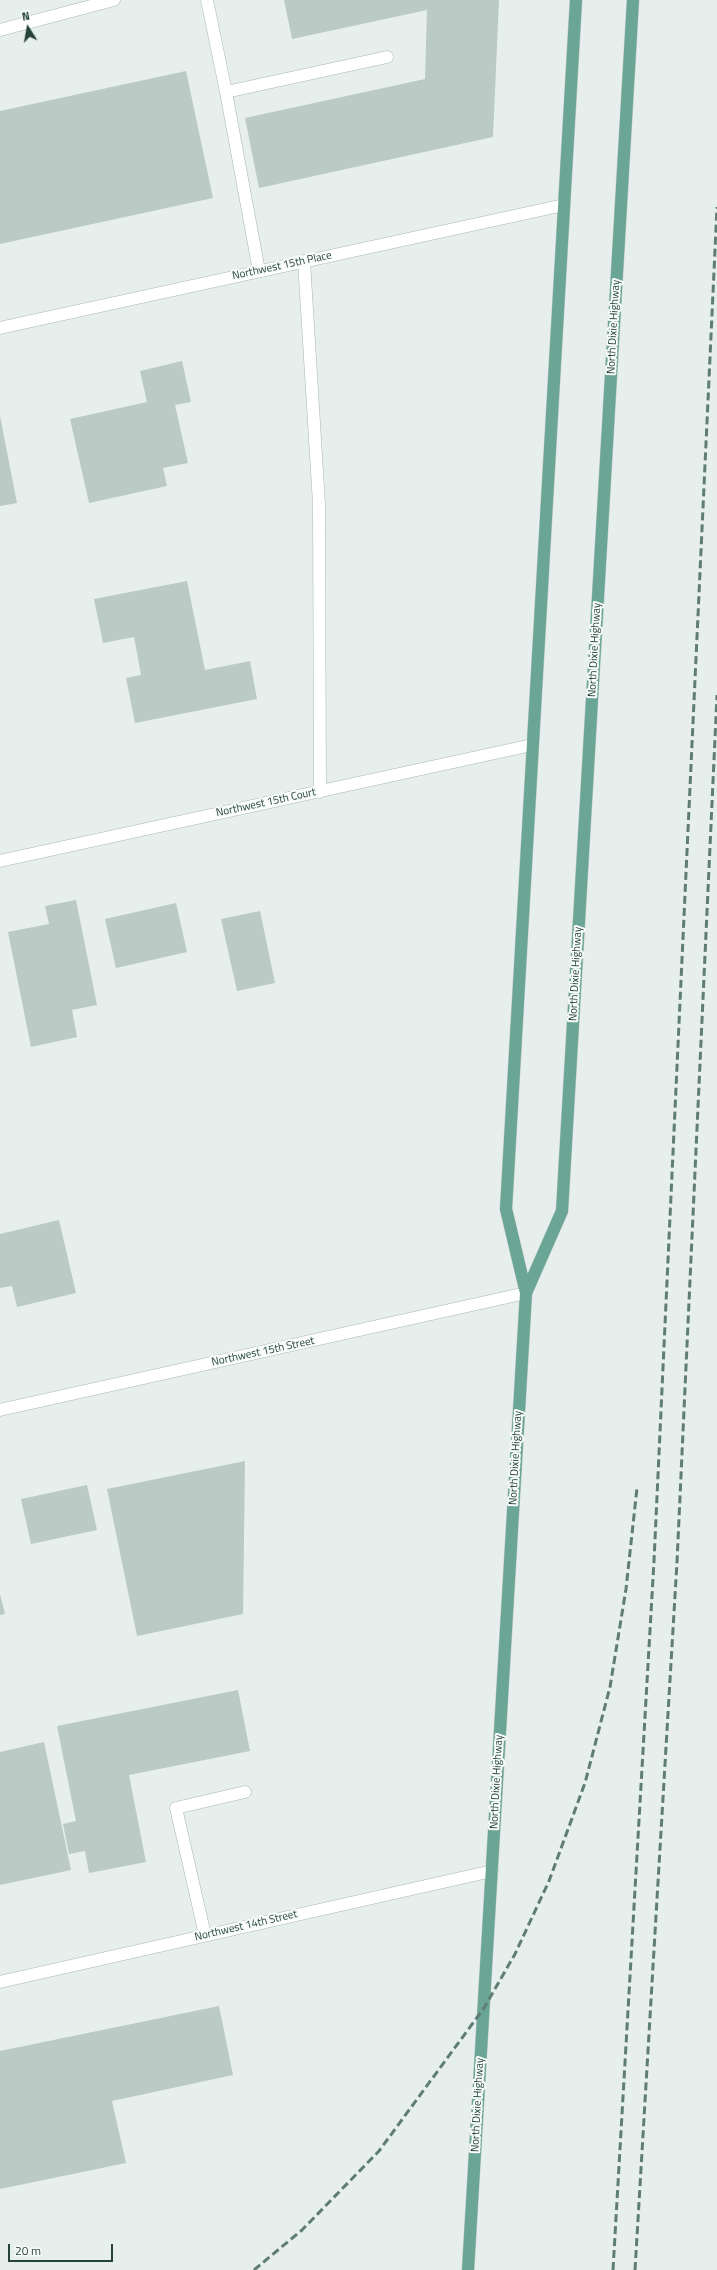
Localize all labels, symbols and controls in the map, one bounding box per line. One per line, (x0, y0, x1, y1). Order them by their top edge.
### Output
north arrow (8, 8, 48, 48)
text: N (20, 8, 31, 25)
street label: Northwest 15th Place (231, 249, 333, 283)
street label: North Dixie Highway (605, 279, 623, 375)
street label: North Dixie Highway (586, 602, 604, 698)
street label: Northwest 15th Court (215, 786, 317, 820)
street label: North Dixie Highway (567, 926, 585, 1022)
street label: Northwest 15th Street (210, 1335, 316, 1369)
street label: North Dixie Highway (507, 1410, 525, 1506)
street label: North Dixie Highway (488, 1734, 506, 1830)
street label: Northwest 14th Street (193, 1908, 299, 1944)
street label: North Dixie Highway (469, 2057, 487, 2153)
scale bar (10, 2236, 115, 2262)
text: 20 m (15, 2241, 41, 2260)

